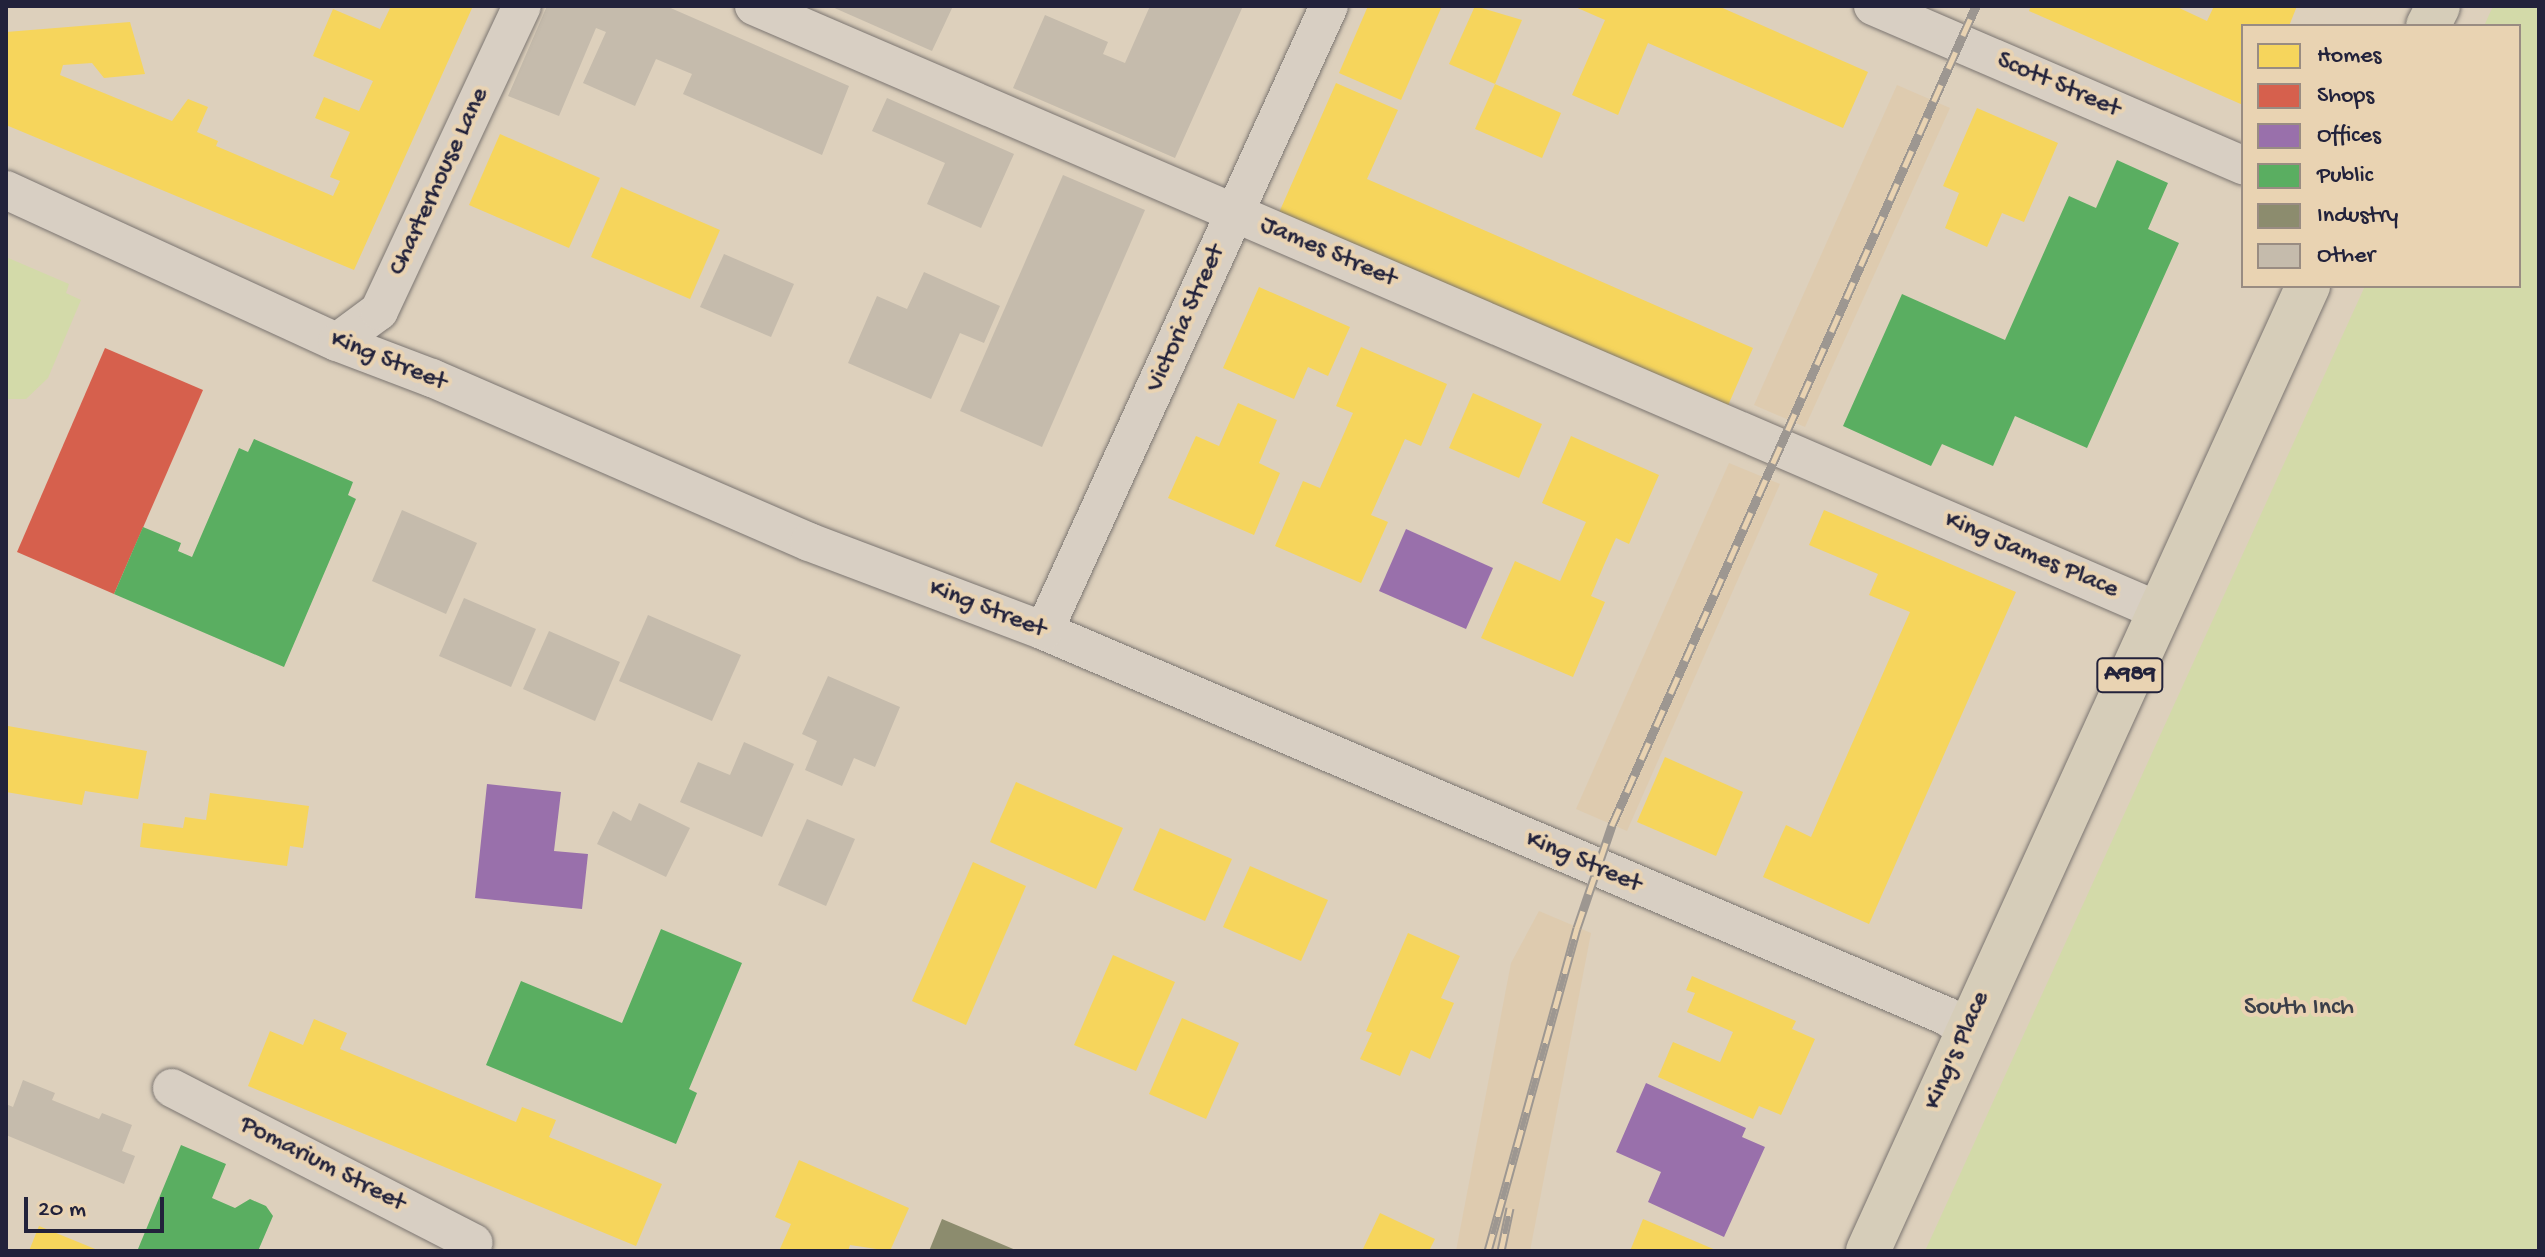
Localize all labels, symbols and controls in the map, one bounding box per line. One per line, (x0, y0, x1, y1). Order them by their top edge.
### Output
legend (2241, 24, 2521, 288)
text: Homes (2317, 42, 2381, 71)
street label: Scott Street (1992, 46, 2124, 126)
text: Shops (2317, 82, 2374, 111)
street label: Charterhouse Lane (383, 83, 497, 281)
text: Offices (2317, 122, 2381, 151)
text: Public (2317, 162, 2373, 191)
text: Industry (2317, 202, 2398, 231)
street label: James Street (1255, 210, 1401, 296)
street label: Victoria Street (1141, 241, 1233, 397)
text: Other (2317, 242, 2375, 271)
street label: King Street (325, 325, 451, 399)
street label: King James Place (1939, 505, 2123, 607)
street label: King Street (924, 573, 1050, 647)
road number: A989 (2096, 655, 2164, 695)
street label: King Street (1520, 825, 1646, 901)
street label: King's Place (1918, 987, 1998, 1115)
park label: South Inch (2244, 993, 2354, 1025)
street label: Pomarium Street (234, 1110, 410, 1220)
scale bar (28, 1181, 168, 1231)
text: 20 m (38, 1196, 86, 1225)

